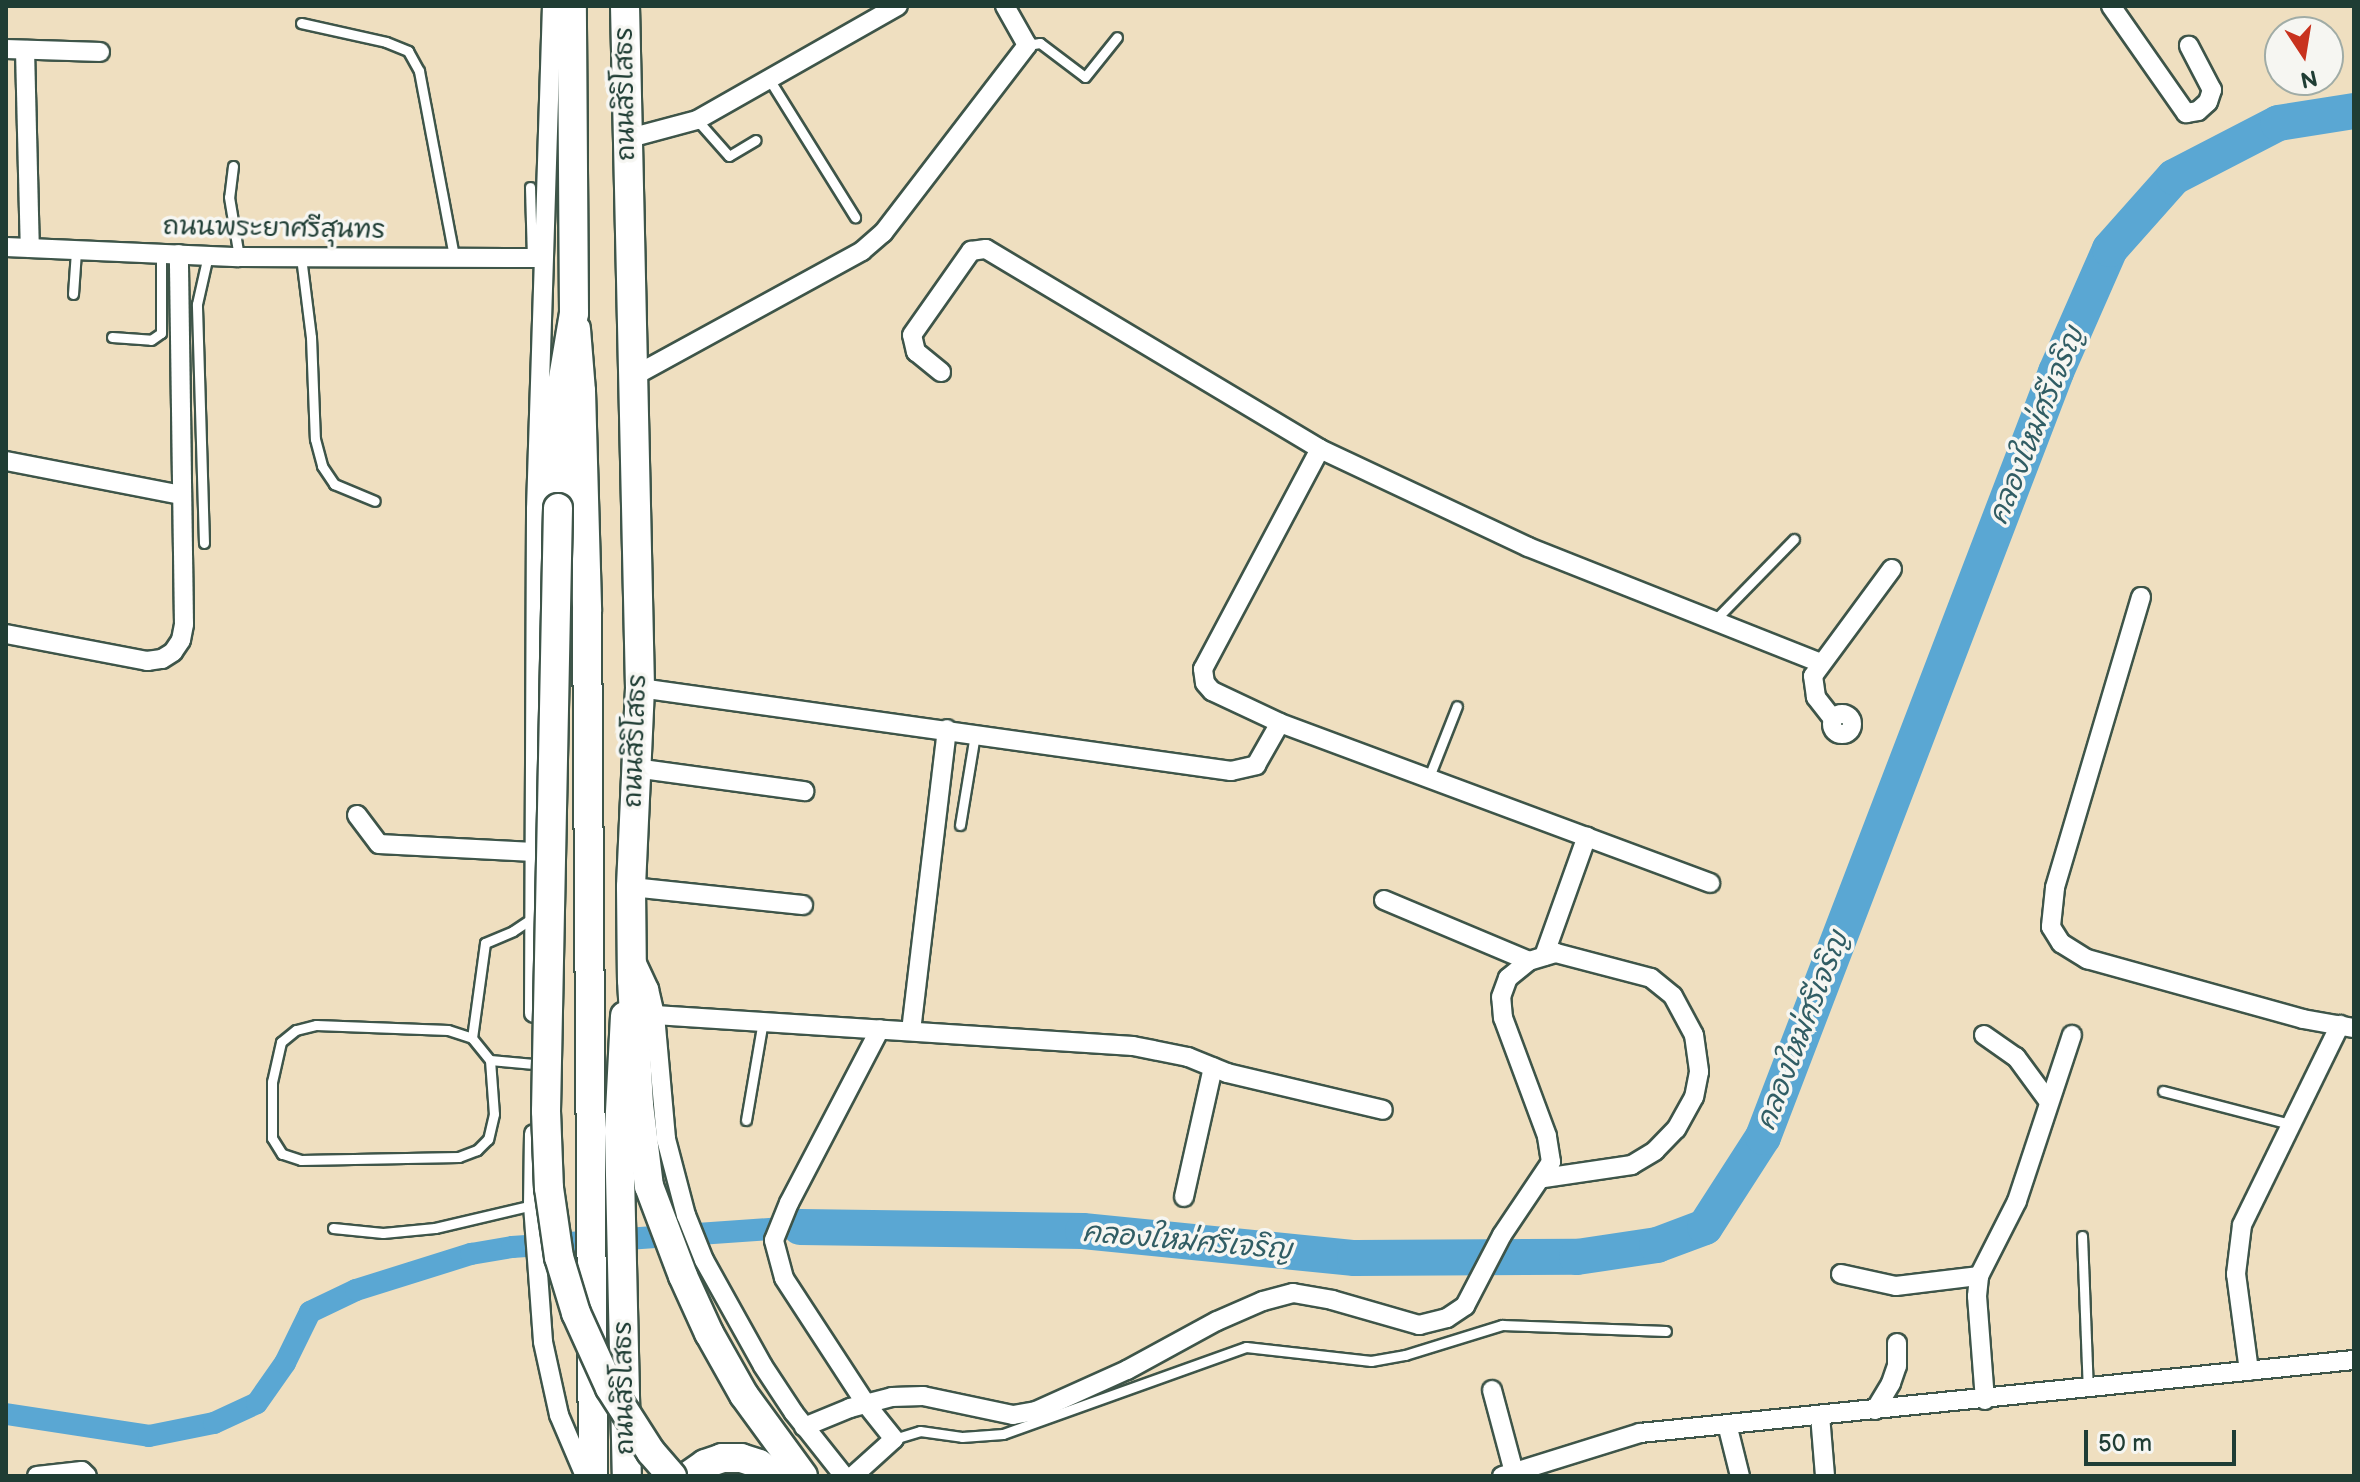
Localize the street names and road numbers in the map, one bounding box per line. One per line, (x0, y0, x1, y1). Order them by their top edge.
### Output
street label: ถนนสิริโสธร (609, 27, 643, 161)
street label: ถนนพระยาศรีสุนทร (162, 211, 386, 247)
street label: ถนนสิริโสธร (618, 674, 654, 808)
street label: ถนนสิริโสธร (608, 1321, 642, 1455)

